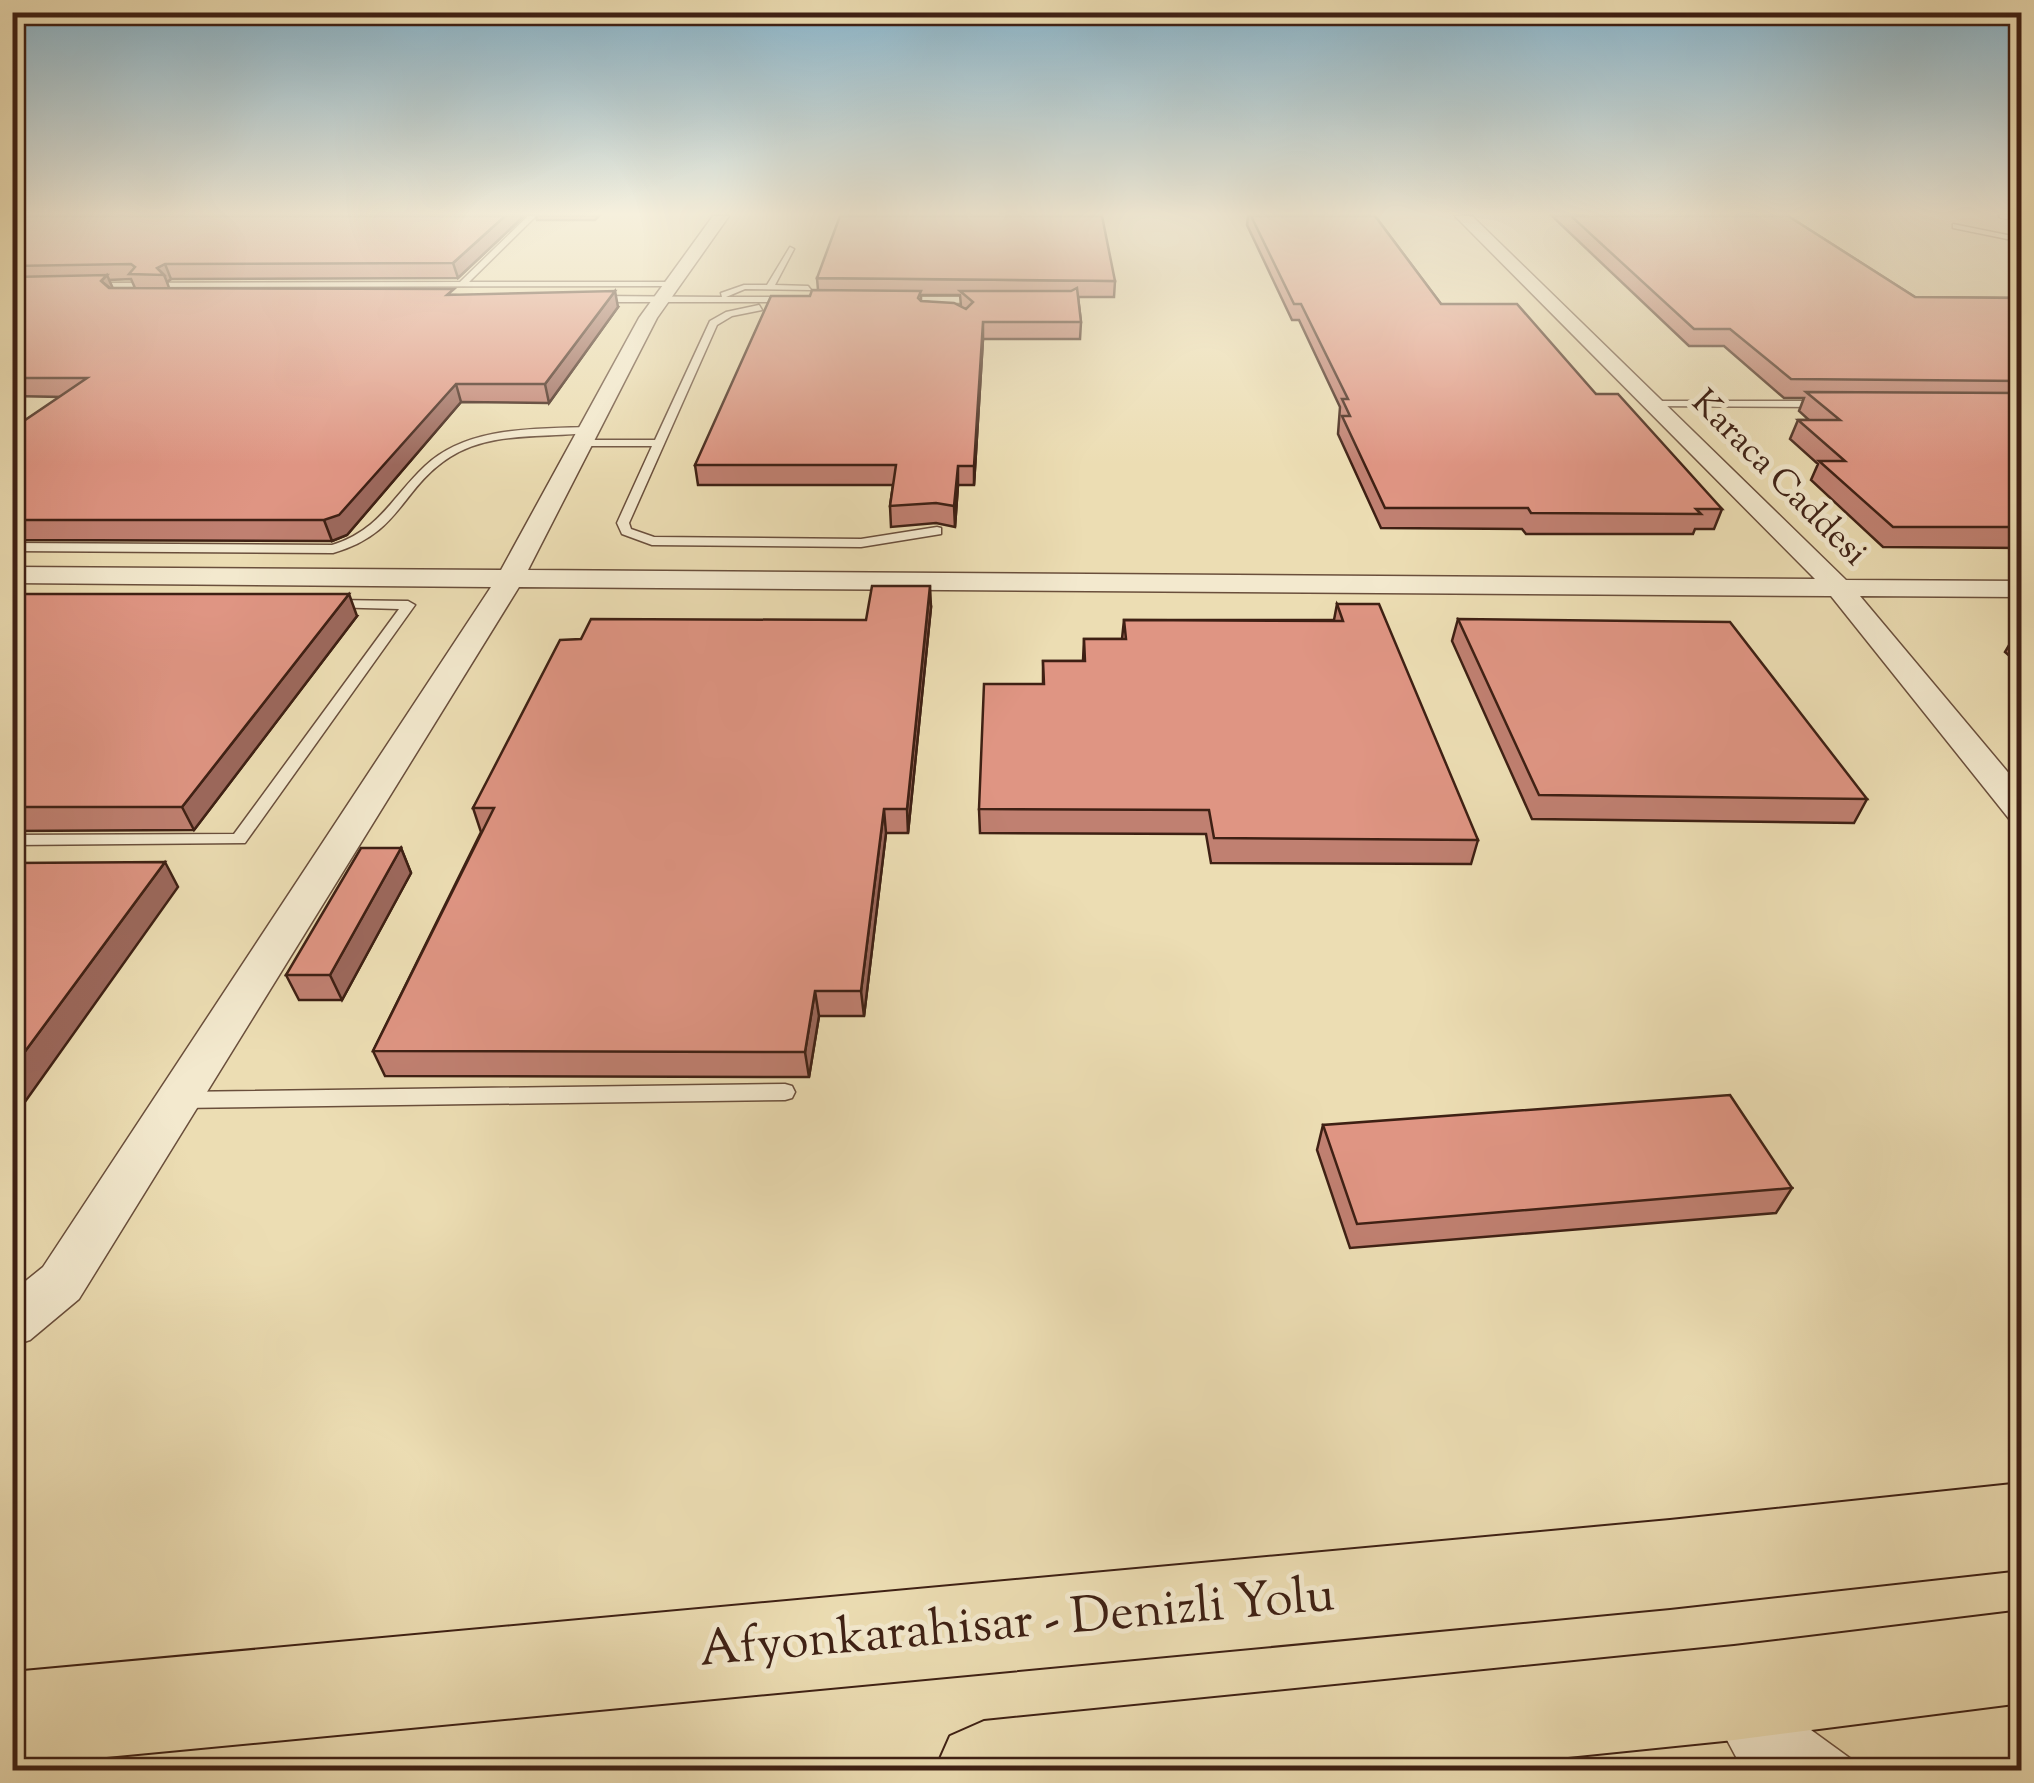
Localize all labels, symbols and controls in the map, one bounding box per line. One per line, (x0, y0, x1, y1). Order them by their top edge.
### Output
street label: Karaca Caddesi (1678, 379, 1878, 579)
street label: Afyonkarahisar - Denizli Yolu (697, 1561, 1337, 1689)

